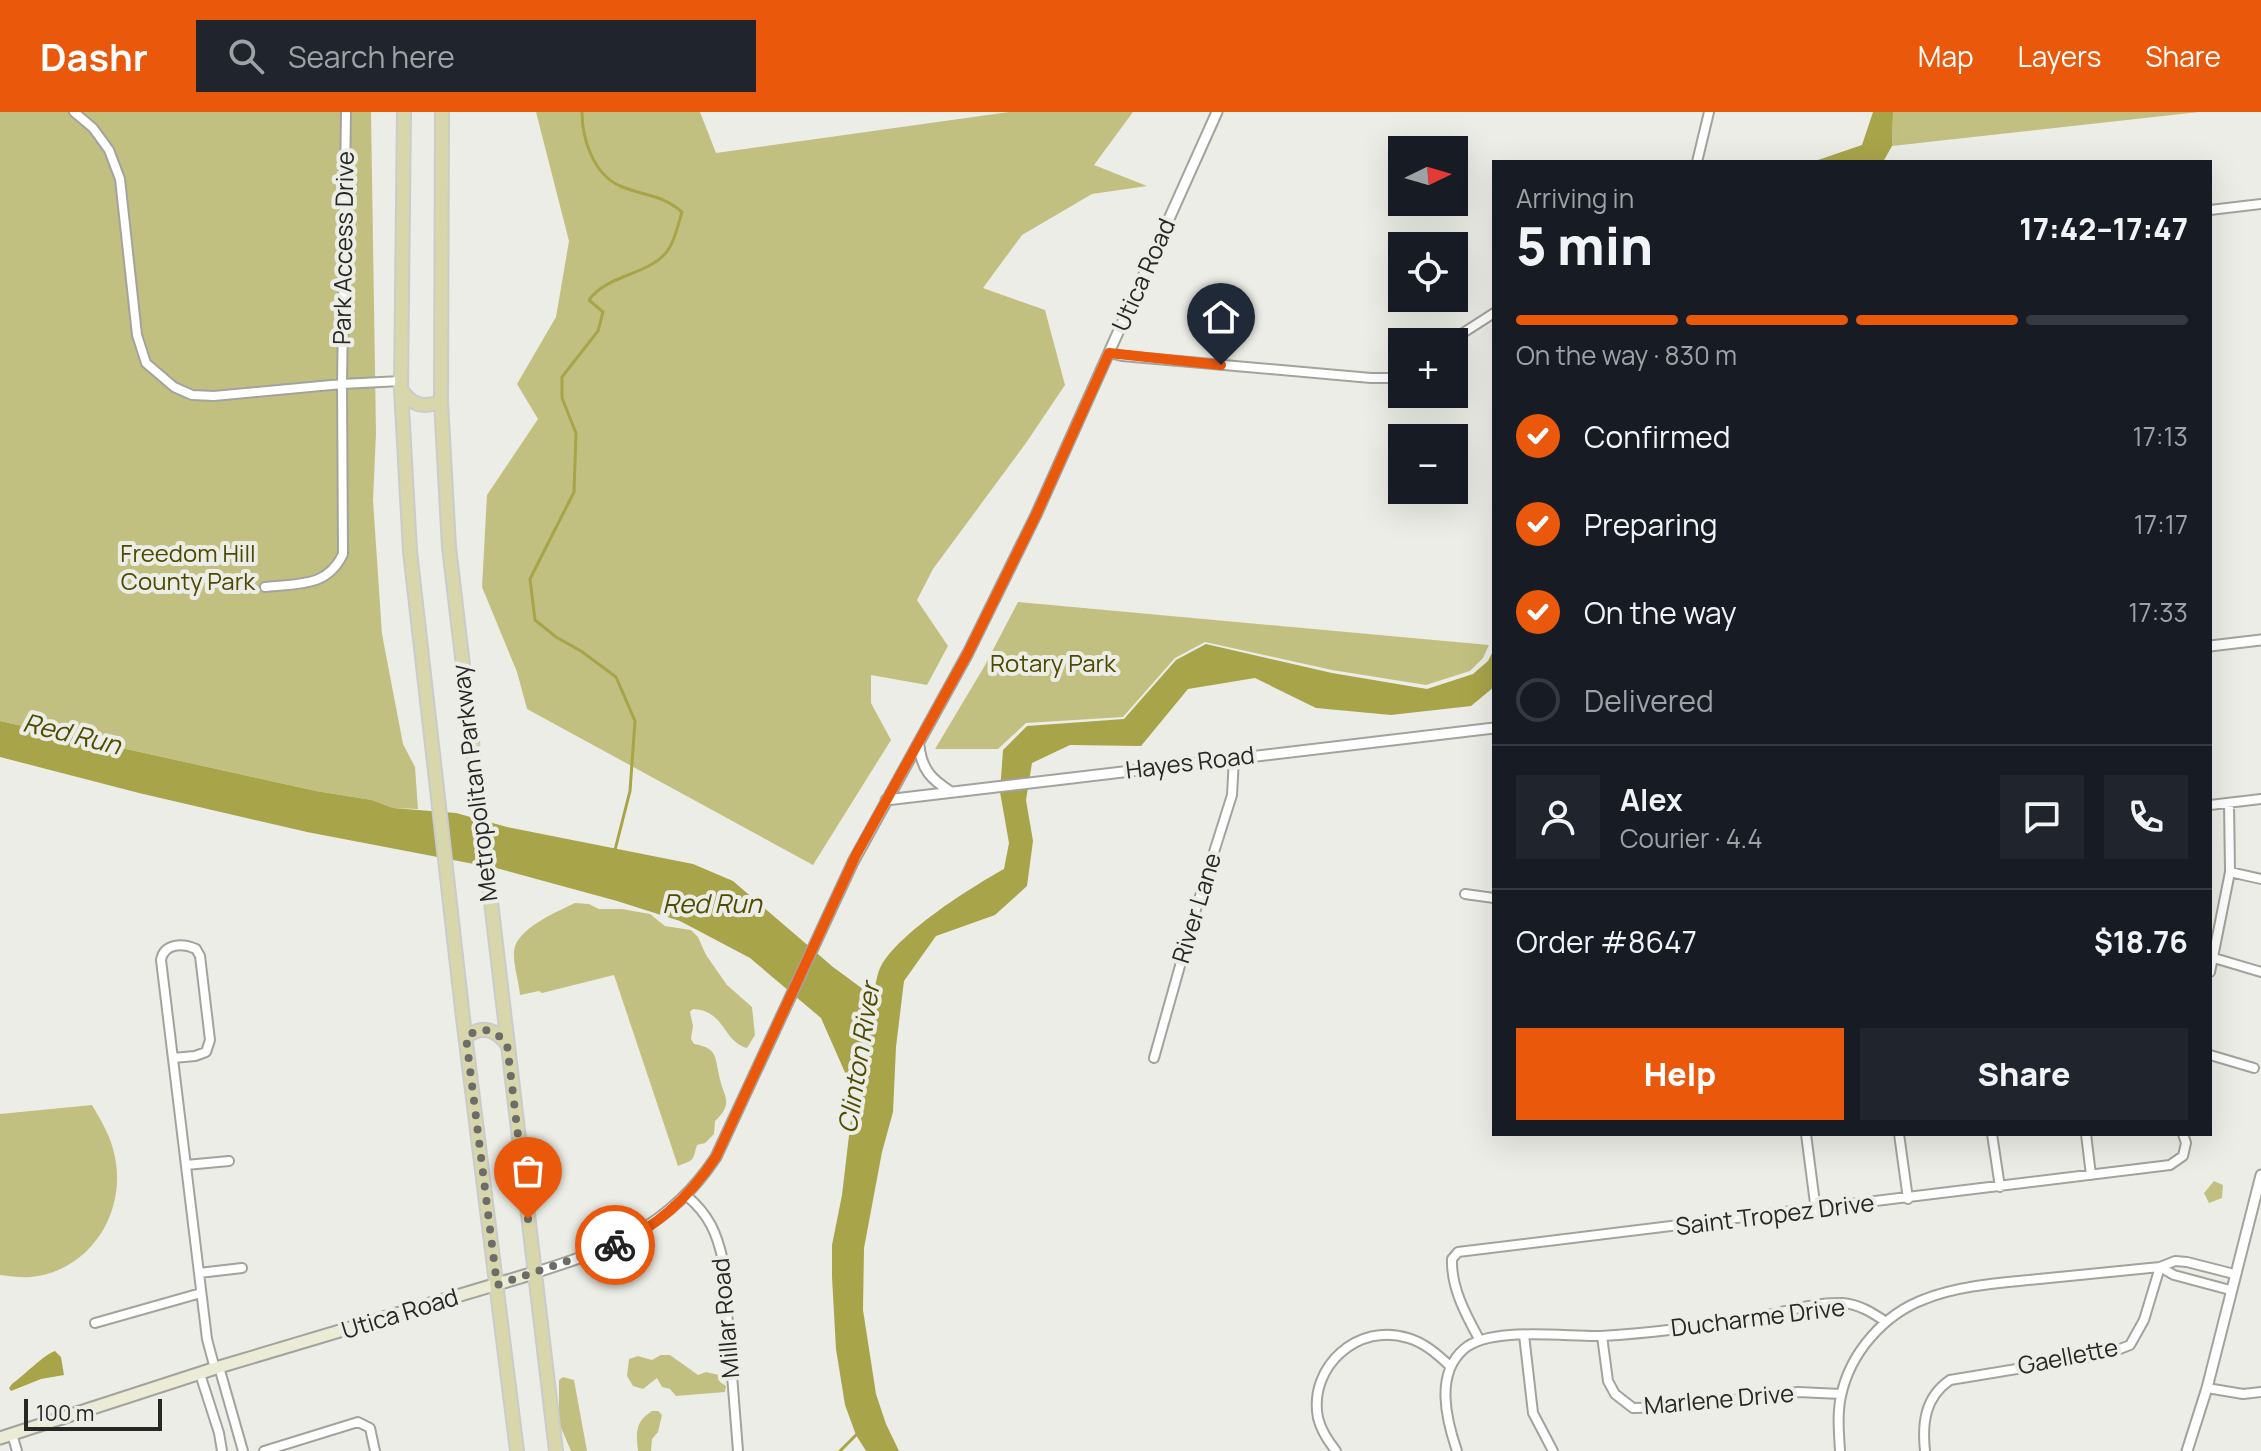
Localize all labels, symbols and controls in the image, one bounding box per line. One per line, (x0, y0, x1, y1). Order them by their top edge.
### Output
search box (196, 20, 756, 92)
text: Dashr (40, 30, 148, 82)
icon: search (224, 34, 268, 78)
text: Search here (288, 36, 455, 77)
text: Map (1918, 37, 1974, 75)
text: Layers (2018, 37, 2101, 75)
text: Share (2145, 37, 2221, 75)
north arrow (1388, 136, 1468, 216)
map controls (1388, 136, 1468, 504)
street label: Park Access Drive (324, 151, 361, 345)
text: Arriving in (1516, 180, 1634, 216)
text: 17:42–17:47 (2019, 208, 2188, 249)
text: 5 min (1516, 210, 1653, 281)
street label: Utica Road (1103, 213, 1182, 336)
button: locate (1388, 232, 1468, 312)
pin (1187, 283, 1255, 365)
icon: home (1199, 295, 1243, 339)
button: + (1388, 328, 1468, 408)
text: On the way · 830 m (1516, 337, 1737, 373)
icon: check (1516, 414, 1560, 458)
text: Confirmed (1584, 416, 1731, 457)
text: 17:13 (2133, 418, 2188, 454)
button: − (1388, 424, 1468, 504)
icon: check (1516, 502, 1560, 546)
text: Preparing (1584, 504, 1718, 545)
text: 17:17 (2134, 506, 2188, 542)
park label: Freedom Hill County Park (120, 536, 256, 597)
icon: check (1516, 590, 1560, 634)
text: On the way (1584, 592, 1737, 633)
text: 17:33 (2128, 594, 2188, 630)
park label: Rotary Park (990, 646, 1117, 679)
street label: Metropolitan Parkway (443, 662, 504, 904)
text: Delivered (1584, 680, 1714, 721)
water label: Red Run (20, 704, 126, 763)
street label: Hayes Road (1124, 737, 1256, 786)
button: person (1516, 775, 1600, 859)
button: chat (2000, 775, 2084, 859)
button: phone (2104, 775, 2188, 859)
text: Alex (1620, 779, 1683, 820)
text: Courier · 4.4 (1620, 820, 1762, 856)
street label: River Lane (1163, 848, 1228, 967)
water label: Red Run (662, 885, 763, 921)
text: Order #8647 (1516, 921, 1697, 962)
text: $18.76 (2094, 921, 2188, 962)
water label: Clinton River (828, 976, 888, 1136)
button: Help (1516, 1028, 1844, 1120)
button: Share (1860, 1028, 2188, 1120)
pin (494, 1137, 562, 1219)
icon: bag (506, 1149, 550, 1193)
street label: Saint Tropez Drive (1674, 1185, 1876, 1242)
courier (575, 1205, 655, 1285)
icon: bike (593, 1223, 637, 1267)
street label: Millar Road (703, 1257, 746, 1380)
street label: Utica Road (337, 1279, 462, 1346)
street label: Ducharme Drive (1669, 1289, 1847, 1344)
street label: Gaellette (2015, 1330, 2121, 1381)
street label: Marlene Drive (1642, 1376, 1795, 1422)
scale bar (24, 1395, 162, 1431)
text: 100 m (36, 1398, 94, 1428)

